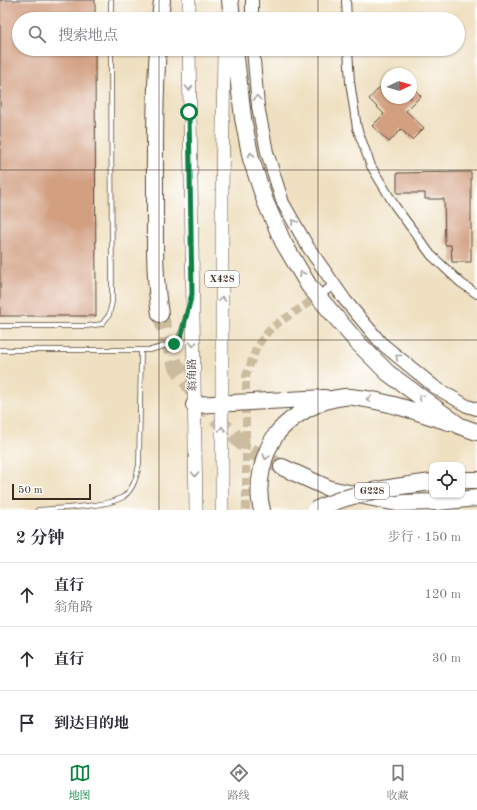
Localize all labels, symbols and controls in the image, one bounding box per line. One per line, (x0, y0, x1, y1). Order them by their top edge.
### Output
search box (12, 12, 465, 56)
icon: search (26, 23, 48, 45)
text: 搜索地点 (58, 29, 118, 44)
north arrow (381, 68, 417, 104)
one-way arrow (185, 85, 193, 91)
one-way arrow (253, 95, 262, 101)
route start (180, 103, 198, 121)
one-way arrow (247, 152, 255, 158)
one-way arrow (291, 219, 299, 226)
road number: X428 (205, 271, 239, 287)
one-way arrow (299, 271, 306, 278)
one-way arrow (218, 296, 226, 302)
route end (165, 335, 183, 353)
one-way arrow (189, 341, 197, 347)
one-way arrow (396, 354, 403, 361)
street label: 翁角路 (185, 358, 199, 392)
one-way arrow (418, 394, 425, 401)
one-way arrow (366, 395, 372, 404)
one-way arrow (218, 426, 226, 432)
one-way arrow (262, 454, 271, 461)
map controls (429, 462, 465, 498)
button: locate (429, 462, 465, 498)
one-way arrow (191, 471, 199, 477)
scale bar (12, 482, 91, 501)
road number: G228 (355, 483, 389, 499)
text: 50 m (18, 485, 43, 496)
text: 2 分钟 (16, 530, 65, 547)
text: 步行 · 150 m (387, 531, 461, 544)
text: 直行 (54, 579, 84, 594)
icon: ahead (16, 584, 38, 606)
text: 120 m (424, 588, 461, 601)
text: 翁角路 (54, 601, 93, 614)
icon: ahead (16, 648, 38, 670)
text: 30 m (432, 652, 461, 665)
text: 直行 (54, 653, 84, 668)
icon: arrive (16, 712, 38, 734)
text: 到达目的地 (54, 717, 129, 732)
tab: 地图 (69, 762, 91, 804)
tab: 路线 (228, 762, 250, 804)
tab: 收藏 (387, 762, 409, 804)

